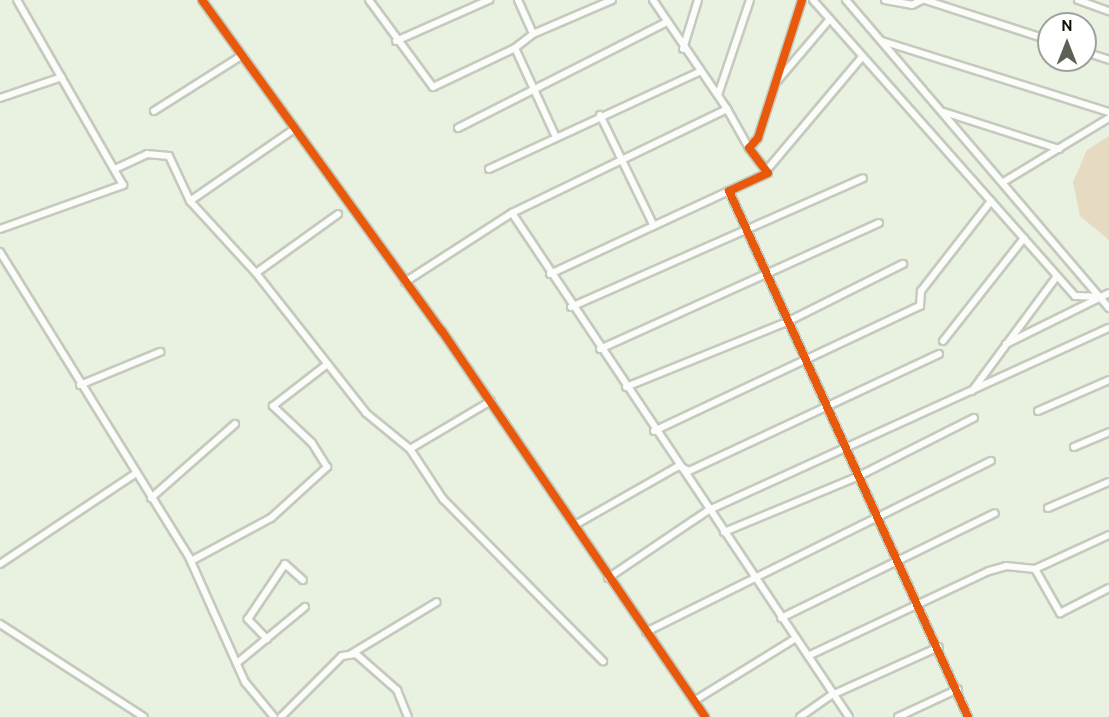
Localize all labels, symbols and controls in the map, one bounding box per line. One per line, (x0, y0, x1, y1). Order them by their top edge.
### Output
north arrow (1037, 12, 1097, 72)
text: N (1061, 16, 1073, 35)

